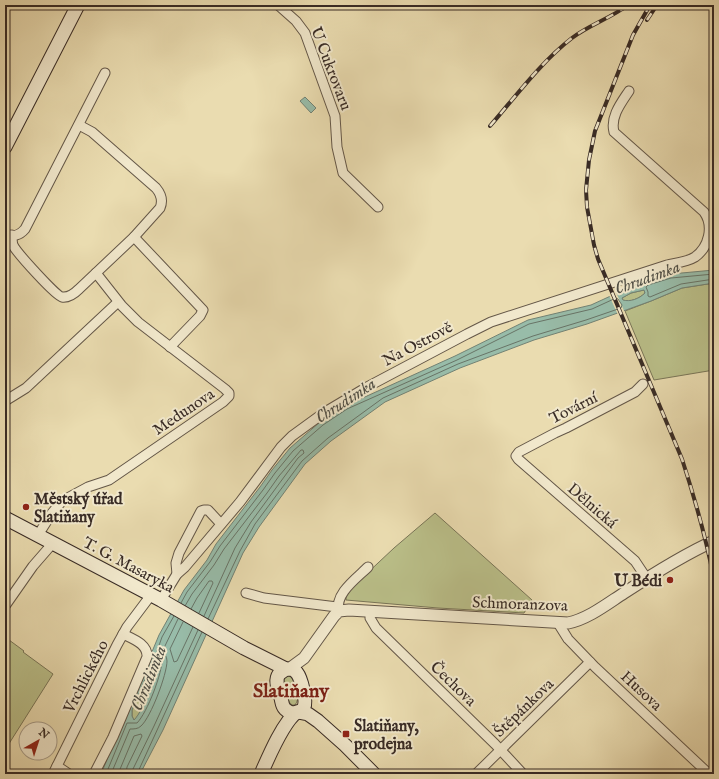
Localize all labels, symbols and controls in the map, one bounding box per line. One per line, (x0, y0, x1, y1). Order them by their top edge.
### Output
street label: U Cukrovaru (305, 24, 355, 113)
water label: Chrudimka (612, 257, 684, 300)
street label: Na Ostrově (379, 318, 457, 372)
water label: Chrudimka (312, 374, 380, 429)
street label: Medunova (149, 385, 219, 441)
street label: Tovární (547, 387, 603, 429)
street label: Dělnická (563, 479, 621, 534)
place label: Městský úřad Slatiňany (34, 490, 123, 528)
marker: Městský úřad Slatiňany (21, 502, 31, 512)
street label: T. G. Masaryka (79, 533, 177, 598)
place label: U Bédi (613, 572, 663, 592)
marker: U Bédi (665, 575, 675, 585)
street label: Schmoranzova (472, 593, 568, 617)
street label: Vrchlického (59, 637, 114, 718)
water label: Chrudimka (127, 643, 172, 714)
street label: Čechova (425, 656, 481, 711)
street label: Husova (616, 667, 666, 716)
street label: Štěpánkova (489, 673, 559, 742)
district label: Slatiňany (253, 679, 330, 704)
place label: Slatiňany, prodejna (353, 717, 419, 755)
north arrow (18, 721, 58, 761)
text: N (35, 725, 52, 743)
marker: Slatiňany, prodejna (341, 729, 351, 739)

